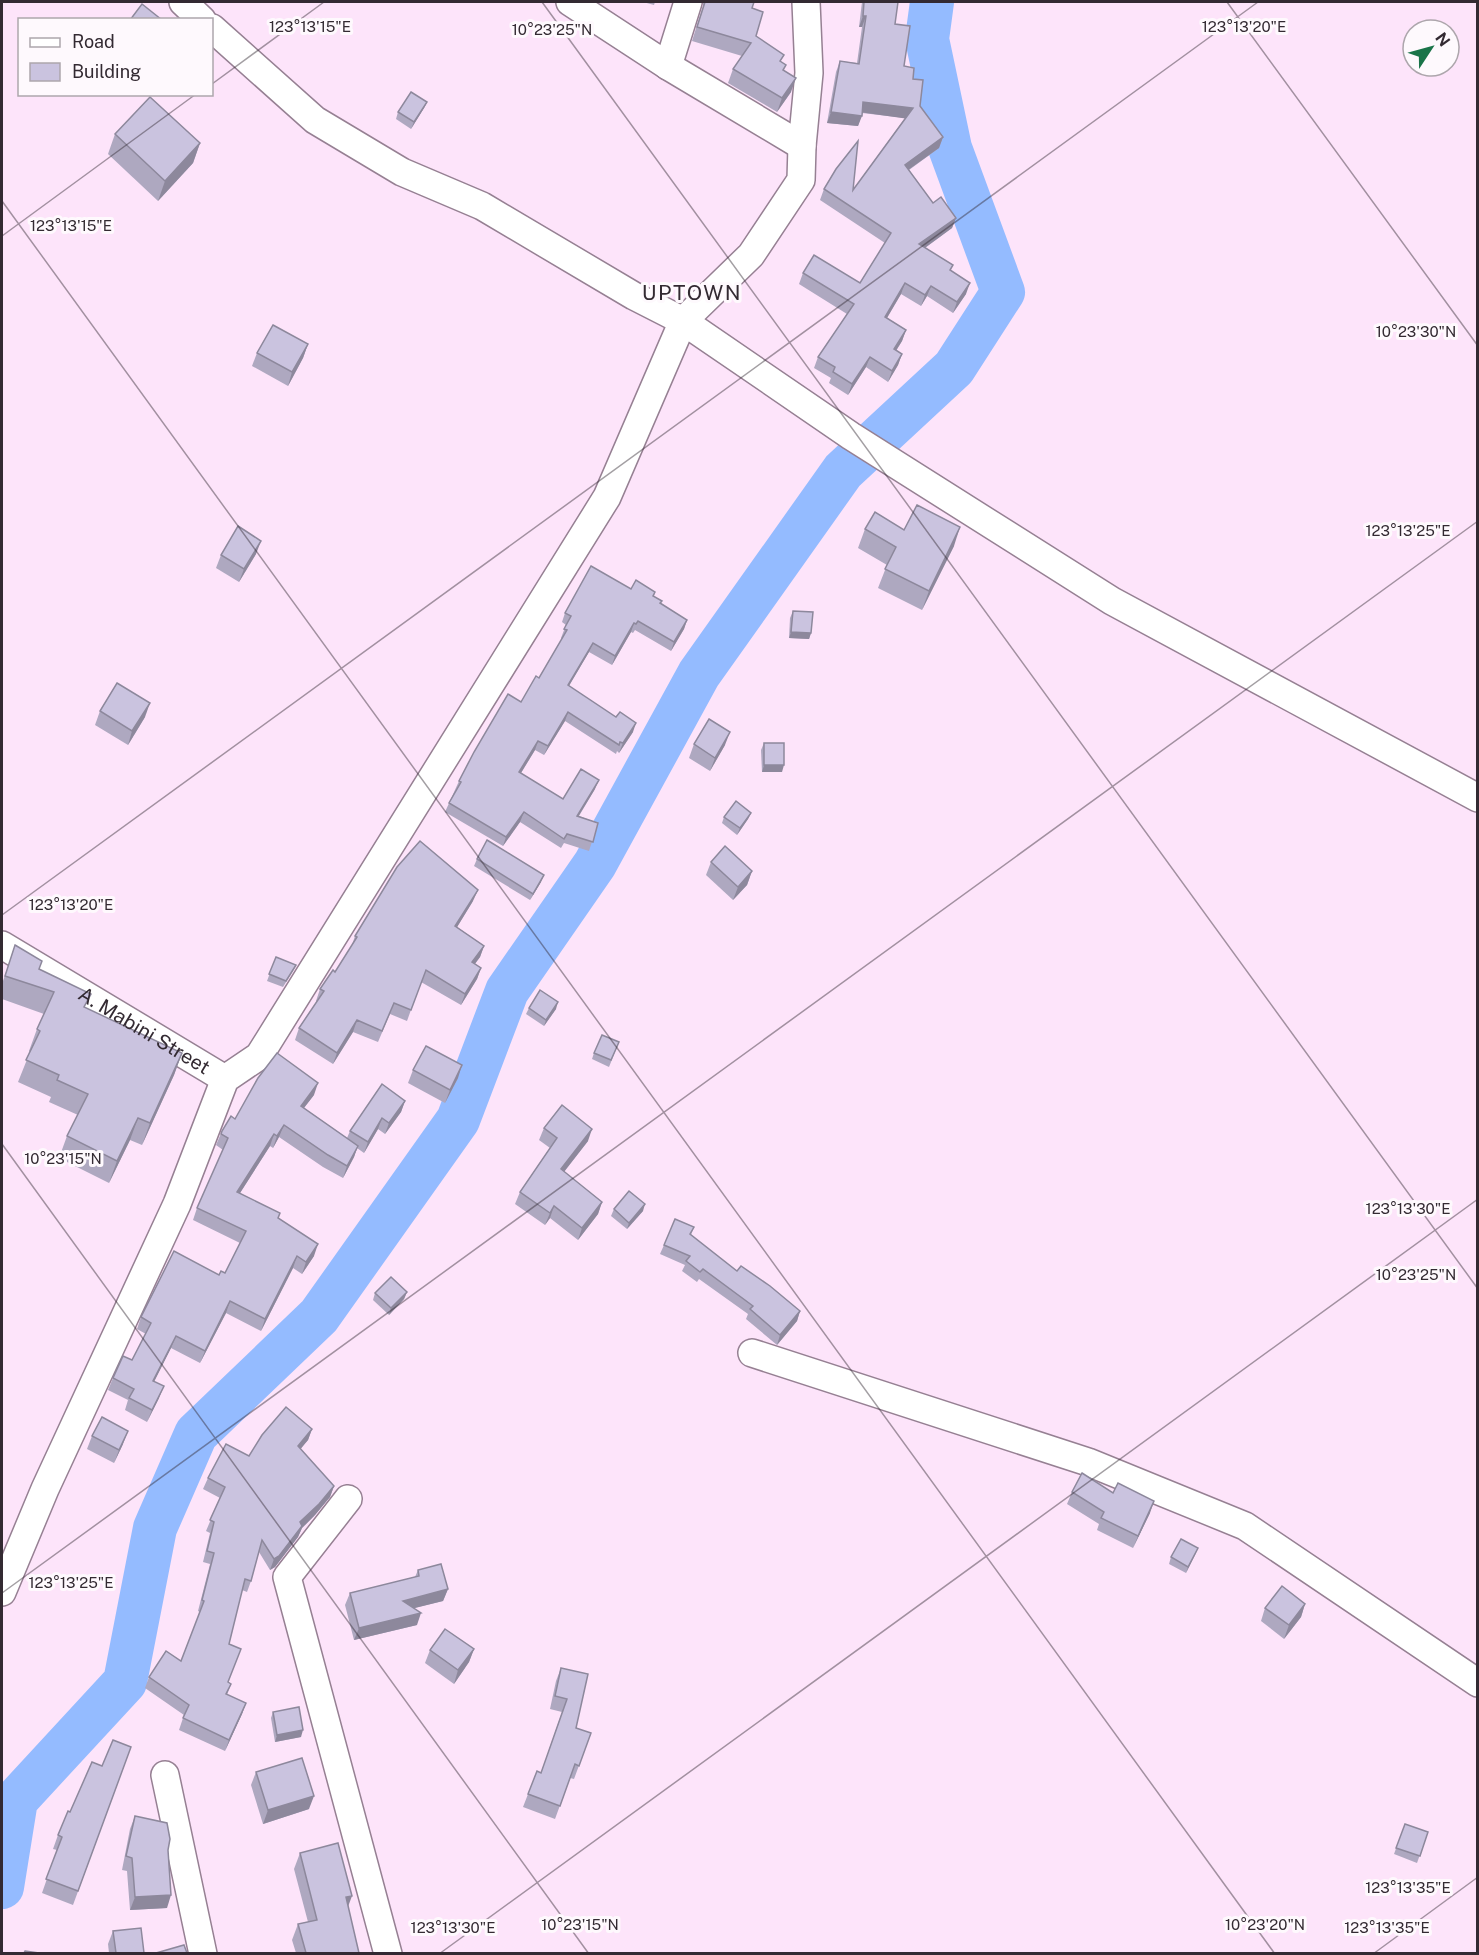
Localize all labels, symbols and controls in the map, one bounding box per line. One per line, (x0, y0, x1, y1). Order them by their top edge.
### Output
legend (18, 18, 213, 96)
text: 123°13'15"E (269, 18, 351, 35)
text: 123°13'20"E (1202, 18, 1286, 35)
north arrow (1401, 18, 1461, 78)
text: 10°23'25"N (512, 21, 592, 38)
text: N (1431, 29, 1454, 50)
text: Road (72, 31, 115, 52)
text: Building (72, 61, 141, 82)
text: 123°13'15"E (30, 217, 112, 234)
district label: UPTOWN (642, 280, 742, 305)
text: 10°23'30"N (1376, 323, 1456, 340)
text: 123°13'25"E (1366, 522, 1450, 539)
text: 123°13'20"E (29, 896, 113, 913)
street label: A. Mabini Street (74, 982, 214, 1079)
text: 10°23'15"N (24, 1150, 102, 1167)
text: 123°13'30"E (1366, 1200, 1450, 1217)
text: 10°23'25"N (1376, 1266, 1456, 1283)
text: 123°13'25"E (29, 1574, 113, 1591)
text: 123°13'35"E (1365, 1879, 1451, 1896)
text: 10°23'15"N (541, 1916, 619, 1933)
text: 10°23'20"N (1225, 1916, 1305, 1933)
text: 123°13'30"E (411, 1919, 495, 1936)
text: 123°13'35"E (1344, 1919, 1430, 1936)

